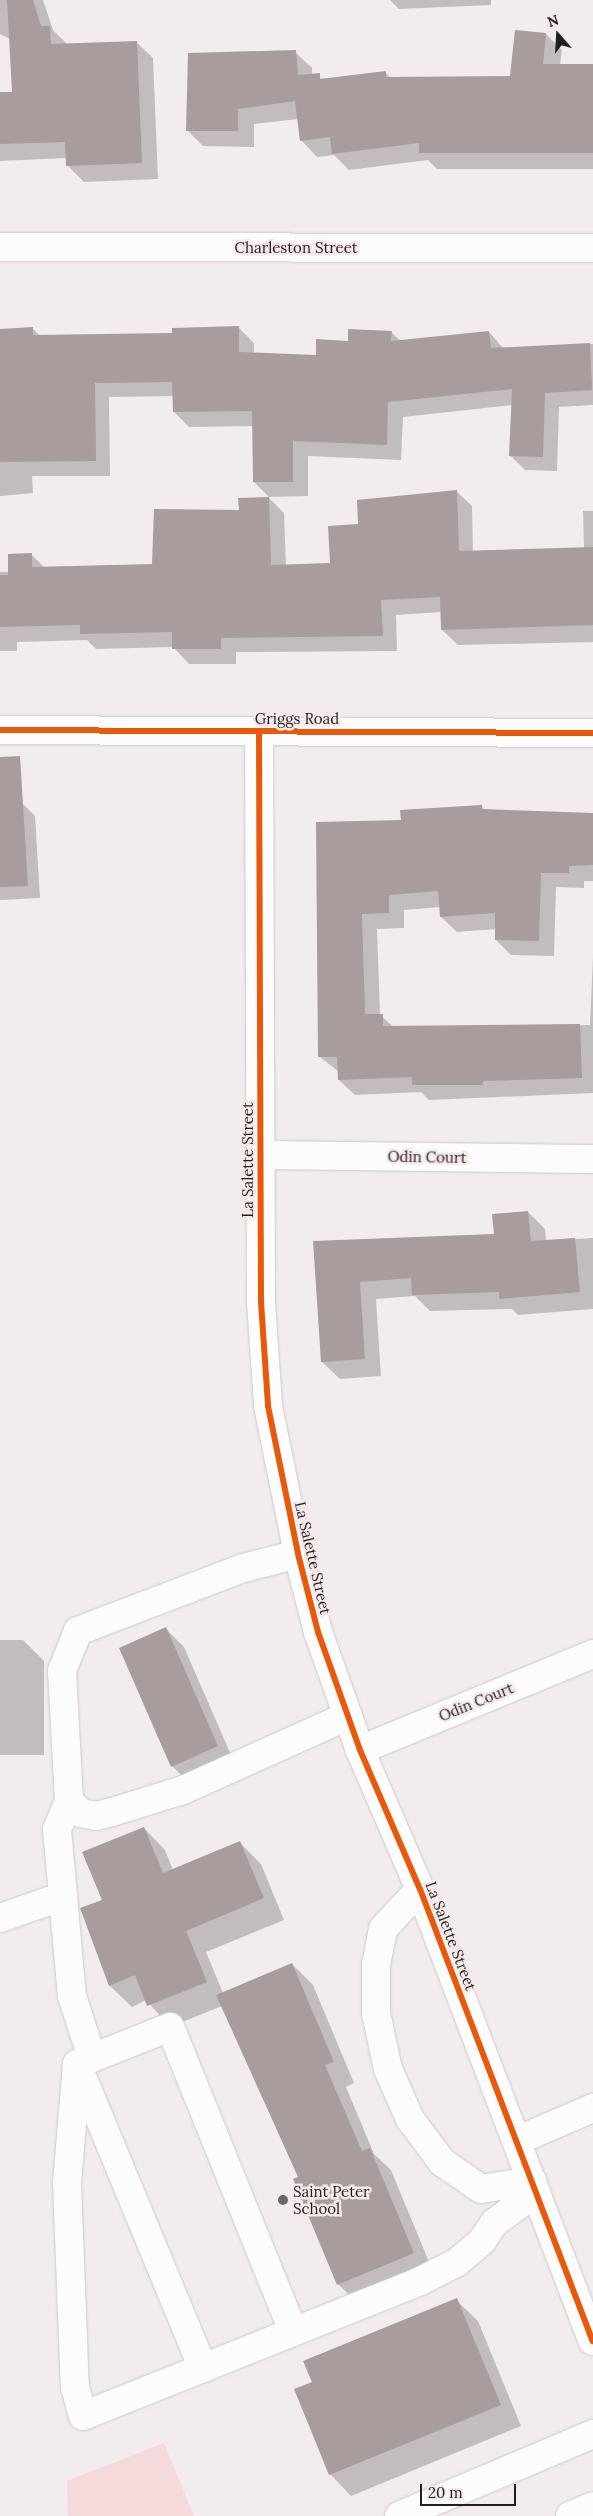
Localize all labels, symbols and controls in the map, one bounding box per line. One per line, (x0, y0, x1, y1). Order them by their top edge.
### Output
north arrow (533, 10, 583, 60)
text: N (545, 11, 561, 31)
street label: Charleston Street (235, 239, 357, 257)
street label: Griggs Road (255, 710, 339, 728)
street label: La Salette Street (239, 1102, 257, 1218)
street label: Odin Court (388, 1147, 466, 1167)
street label: La Salette Street (291, 1500, 335, 1616)
street label: Odin Court (436, 1679, 516, 1725)
street label: La Salette Street (422, 1879, 480, 1993)
place label: Saint Peter School (293, 2182, 370, 2217)
marker: Saint Peter School (277, 2194, 289, 2206)
scale bar (423, 2474, 519, 2506)
text: 20 m (428, 2483, 463, 2502)

